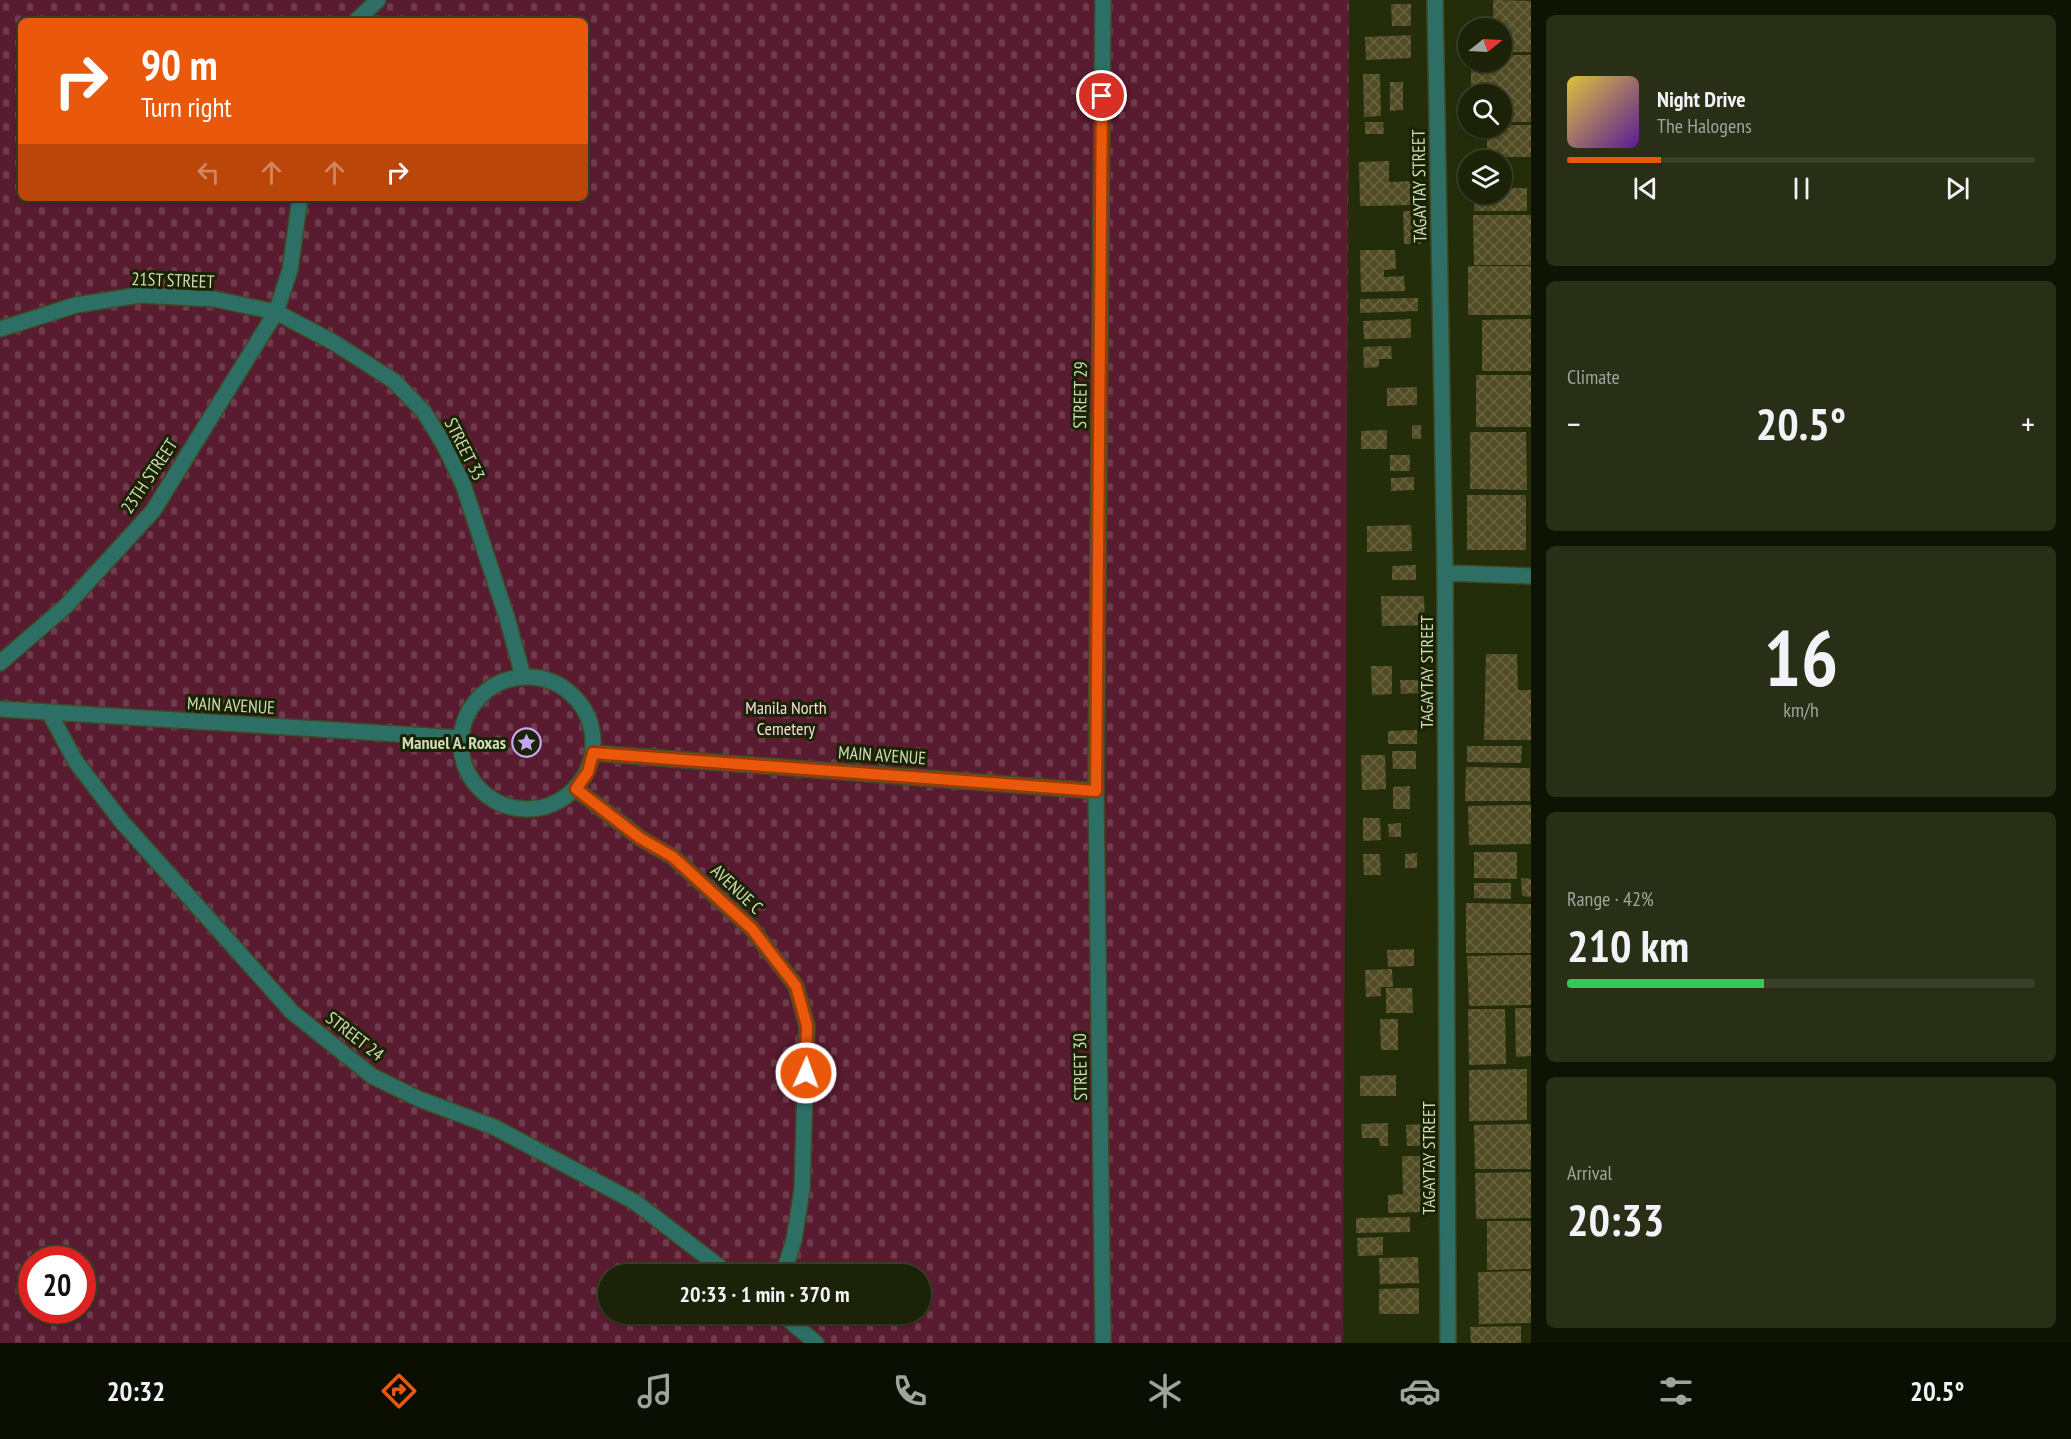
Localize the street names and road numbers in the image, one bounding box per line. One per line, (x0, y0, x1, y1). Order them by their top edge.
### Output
street label: TAGAYTAY STREET (1407, 129, 1431, 243)
street label: 21ST STREET (131, 267, 215, 293)
street label: STREET 29 (1068, 361, 1092, 429)
street label: STREET 33 (439, 414, 491, 484)
street label: 23TH STREET (116, 434, 182, 518)
street label: TAGAYTAY STREET (1415, 615, 1438, 729)
street label: MAIN AVENUE (187, 691, 275, 719)
street label: MAIN AVENUE (837, 740, 927, 770)
street label: AVENUE C (706, 859, 768, 919)
street label: STREET 24 (321, 1006, 389, 1066)
street label: STREET 30 (1068, 1033, 1092, 1101)
street label: TAGAYTAY STREET (1417, 1101, 1440, 1215)

